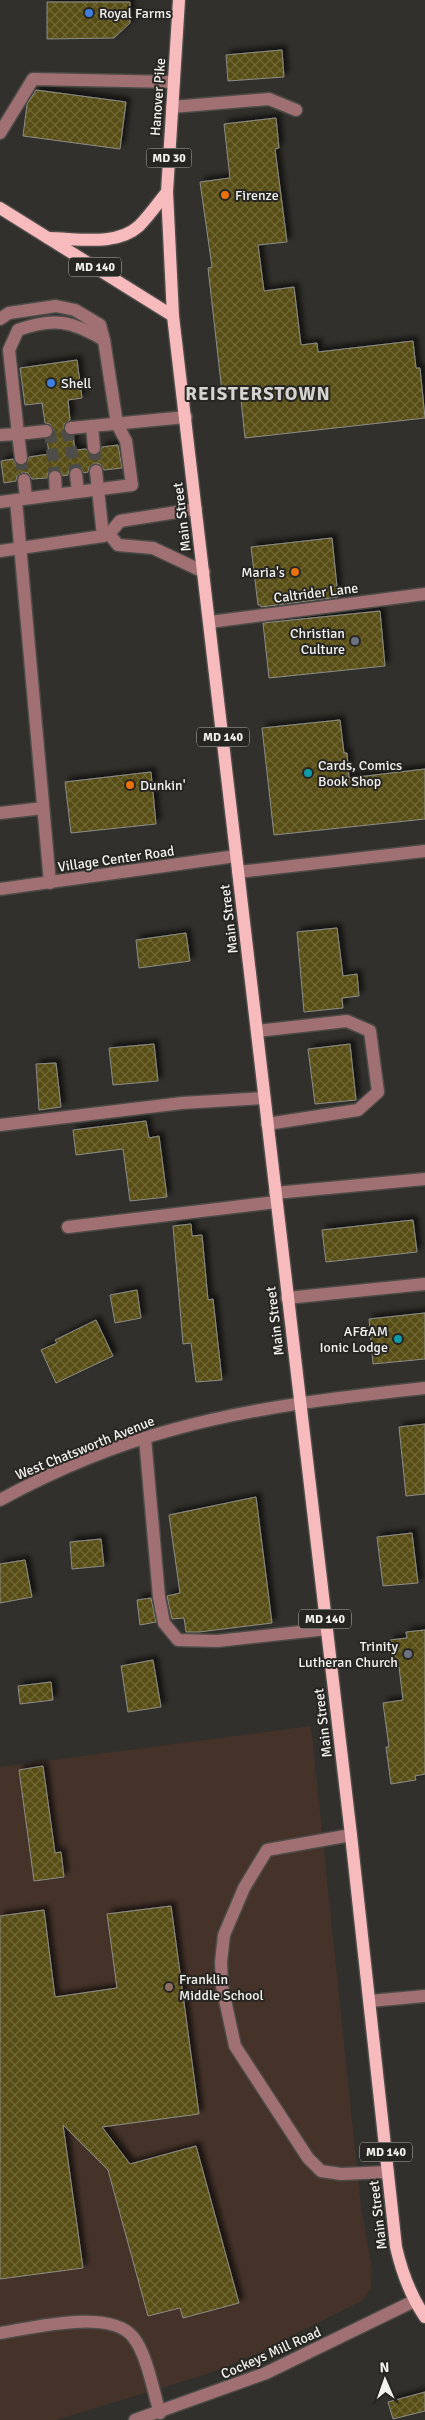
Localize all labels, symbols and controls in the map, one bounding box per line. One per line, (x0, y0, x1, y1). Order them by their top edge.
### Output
place label: Royal Farms (99, 5, 171, 22)
marker: Royal Farms (83, 7, 95, 19)
street label: Hanover Pike (147, 57, 169, 137)
road number: MD 30 (146, 148, 192, 168)
place label: Firenze (235, 187, 279, 204)
marker: Firenze (219, 189, 231, 201)
road number: MD 140 (69, 258, 121, 276)
place label: Shell (61, 375, 91, 392)
marker: Shell (45, 377, 57, 389)
district label: REISTERSTOWN (185, 382, 331, 406)
street label: Main Street (169, 481, 195, 552)
place label: Maria's (241, 564, 285, 581)
marker: Maria's (289, 566, 301, 578)
street label: Caltrider Lane (273, 579, 359, 607)
place label: Christian Culture (290, 625, 345, 658)
marker: Christian Culture (349, 635, 361, 647)
road number: MD 140 (197, 728, 249, 746)
place label: Cards, Comics Book Shop (318, 757, 402, 790)
marker: Cards, Comics Book Shop (302, 767, 314, 779)
place label: Dunkin' (140, 777, 186, 794)
marker: Dunkin' (124, 779, 136, 791)
street label: Village Center Road (57, 842, 175, 876)
street label: Main Street (216, 883, 242, 954)
street label: Main Street (262, 1285, 288, 1356)
place label: AF&AM Ionic Lodge (319, 1323, 388, 1356)
marker: AF&AM Ionic Lodge (392, 1333, 404, 1345)
street label: West Chatsworth Avenue (13, 1412, 157, 1484)
road number: MD 140 (299, 1610, 351, 1628)
place label: Trinity Lutheran Church (298, 1638, 398, 1671)
marker: Trinity Lutheran Church (402, 1648, 414, 1660)
street label: Main Street (310, 1687, 336, 1758)
place label: Franklin Middle School (179, 1971, 264, 2004)
marker: Franklin Middle School (163, 1981, 175, 1993)
road number: MD 140 (360, 2142, 412, 2162)
street label: Main Street (365, 2179, 391, 2250)
street label: Cockeys Mill Road (218, 2323, 324, 2383)
north arrow (360, 2355, 410, 2405)
text: N (379, 2359, 390, 2376)

